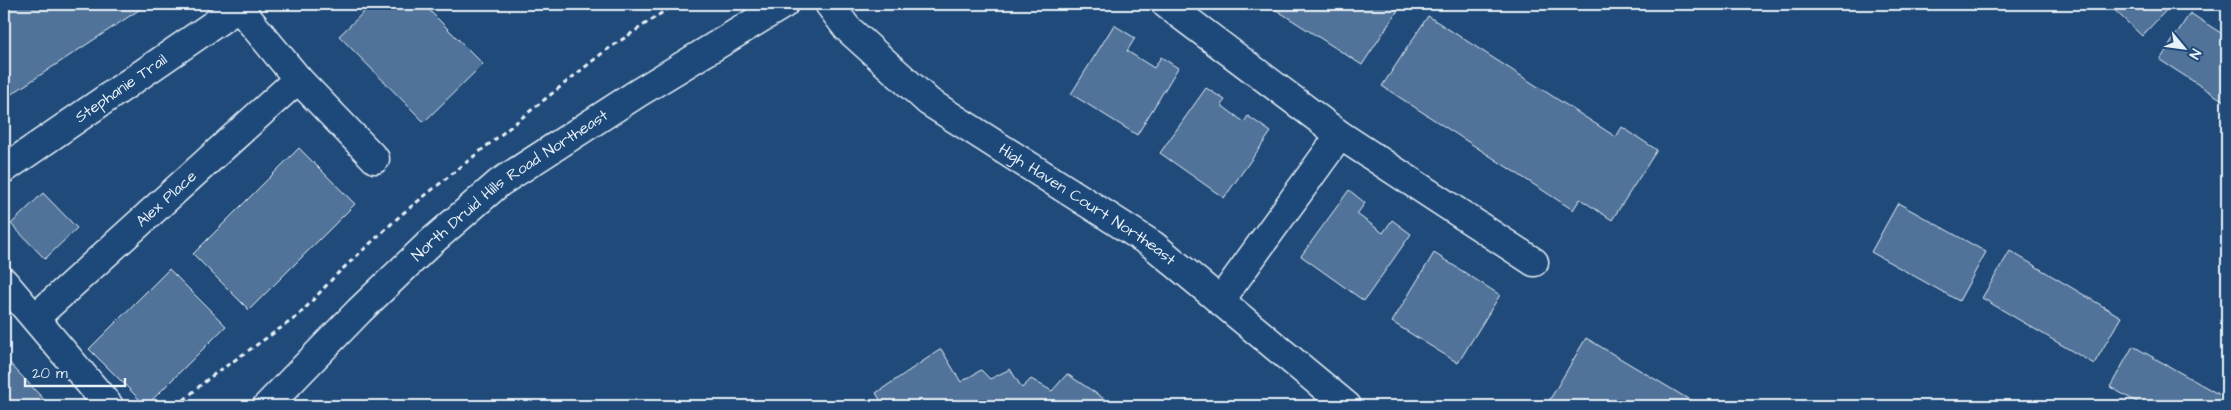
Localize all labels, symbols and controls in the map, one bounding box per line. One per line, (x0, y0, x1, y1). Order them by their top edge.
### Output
north arrow (2158, 22, 2208, 72)
text: N (2184, 45, 2205, 63)
street label: Stephanie Trail (70, 49, 172, 128)
street label: North Druid Hills Road Northeast (406, 104, 613, 266)
street label: High Haven Court Northeast (995, 138, 1181, 271)
street label: Alex Place (131, 165, 202, 232)
scale bar (25, 355, 125, 387)
text: 20 m (32, 363, 68, 384)

